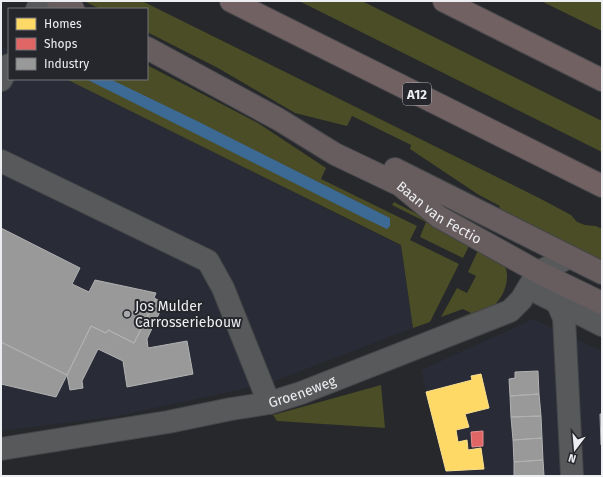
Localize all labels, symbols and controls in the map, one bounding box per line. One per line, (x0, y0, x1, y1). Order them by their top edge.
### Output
legend (8, 8, 148, 80)
text: Homes (44, 17, 82, 31)
text: Shops (44, 37, 78, 51)
text: Industry (44, 57, 89, 71)
road number: A12 (403, 83, 431, 105)
street label: Baan van Fectio (393, 177, 485, 248)
place label: Jos Mulder Carrosseriebouw (135, 298, 241, 331)
marker: Jos Mulder Carrosseriebouw (122, 309, 132, 319)
street label: Groeneweg (266, 371, 339, 411)
north arrow (555, 429, 595, 469)
text: N (567, 451, 578, 465)

